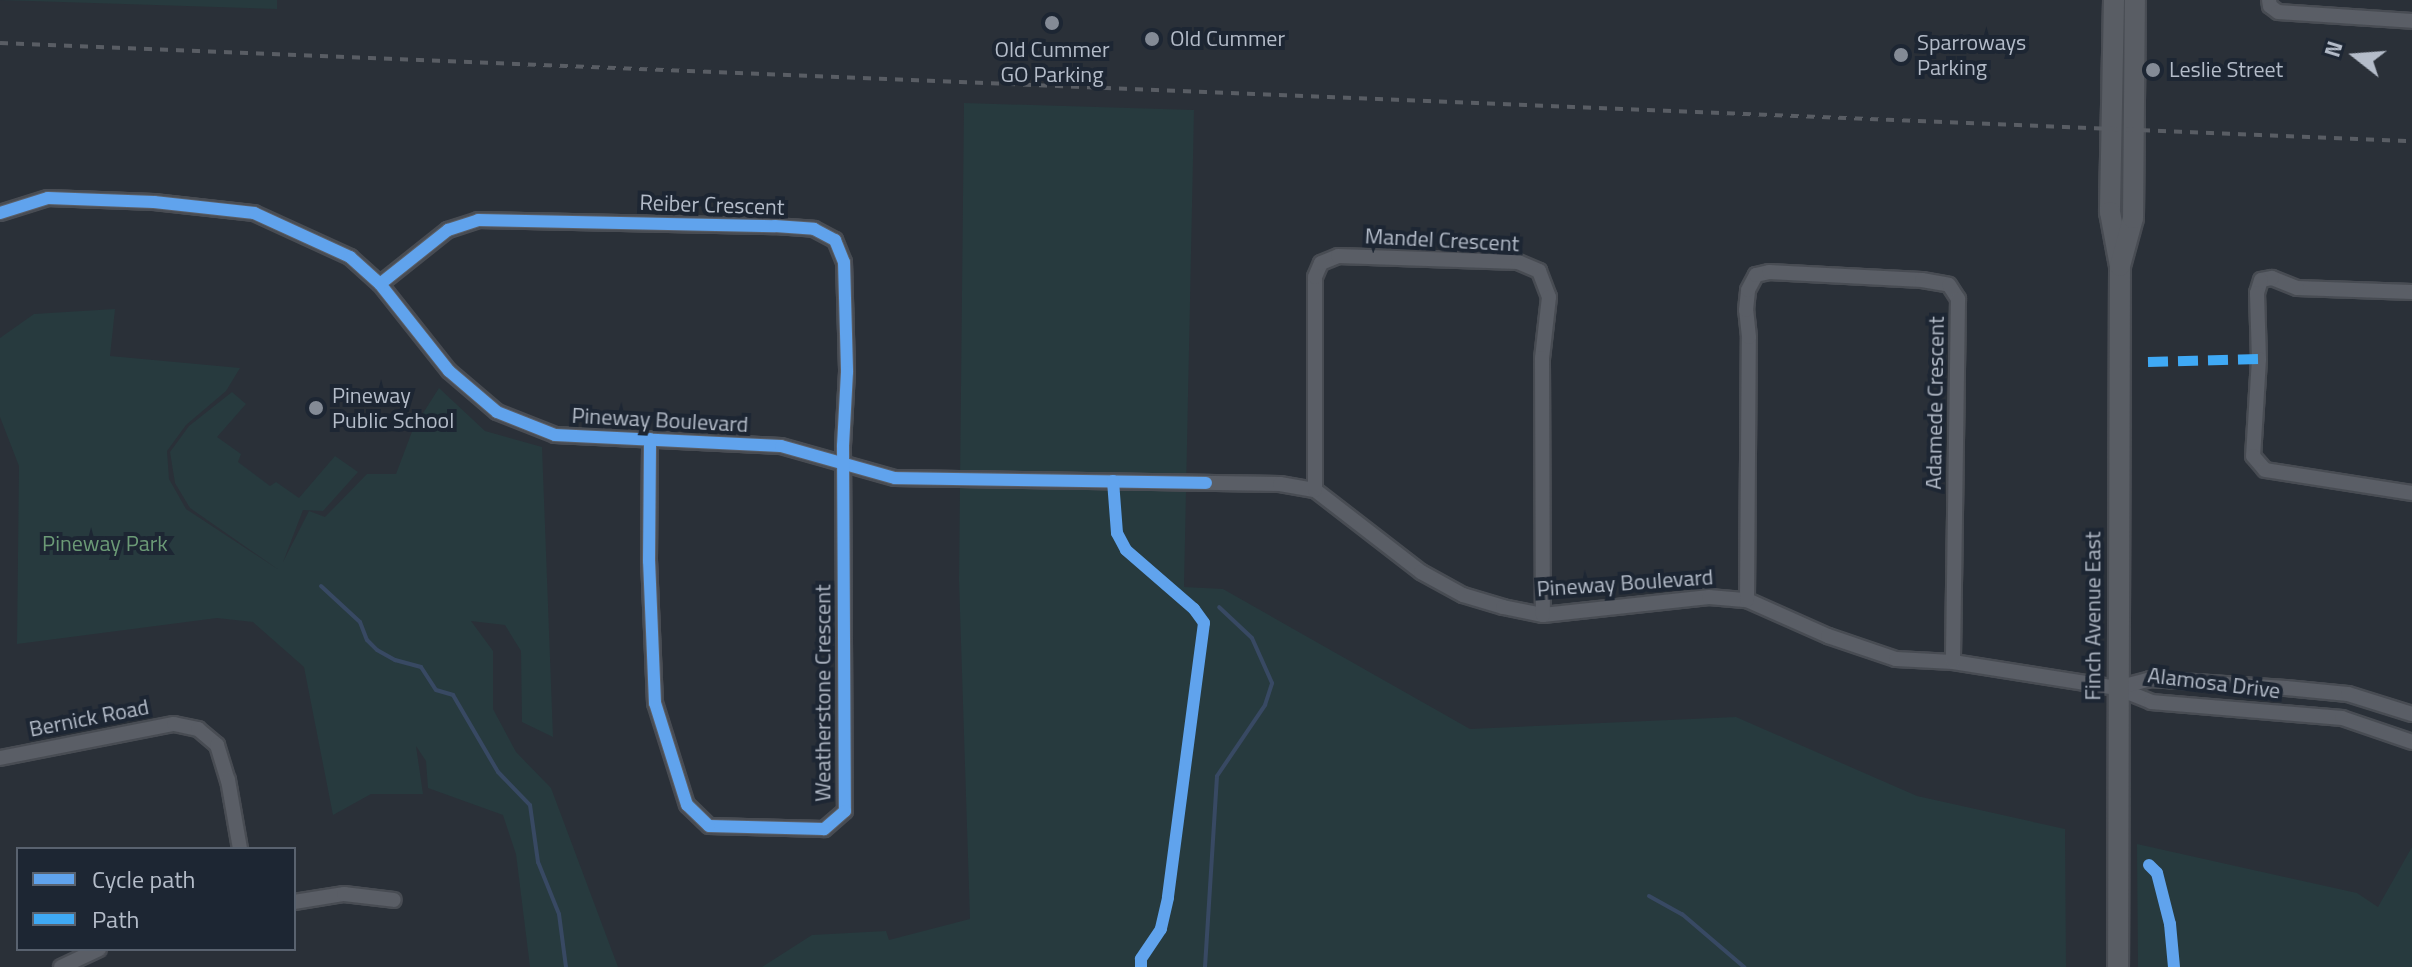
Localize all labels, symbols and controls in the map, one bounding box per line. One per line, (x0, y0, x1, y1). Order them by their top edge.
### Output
marker: Old Cummer GO Parking (1043, 14, 1061, 32)
north arrow (2316, 16, 2396, 96)
place label: Old Cummer (1170, 26, 1285, 52)
marker: Old Cummer (1141, 28, 1163, 50)
place label: Sparroways Parking (1917, 29, 2026, 80)
place label: Old Cummer GO Parking (995, 36, 1109, 88)
text: N (2315, 37, 2352, 61)
marker: Sparroways Parking (1892, 46, 1910, 64)
place label: Leslie Street (2169, 57, 2283, 83)
marker: Leslie Street (2144, 61, 2162, 79)
street label: Reiber Crescent (639, 189, 785, 221)
street label: Mandel Crescent (1364, 223, 1520, 257)
street label: Adamede Crescent (1920, 316, 1950, 490)
place label: Pineway Public School (332, 382, 454, 434)
marker: Pineway Public School (307, 399, 325, 417)
street label: Pineway Boulevard (571, 402, 749, 438)
park label: Pineway Park (42, 531, 168, 557)
street label: Finch Avenue East (2080, 531, 2106, 701)
street label: Pineway Boulevard (1536, 564, 1714, 602)
street label: Weatherstone Crescent (810, 584, 836, 802)
street label: Alamosa Drive (2146, 662, 2282, 704)
street label: Bernick Road (27, 693, 151, 743)
legend (16, 847, 296, 951)
text: Cycle path (92, 861, 195, 897)
text: Path (92, 901, 139, 937)

